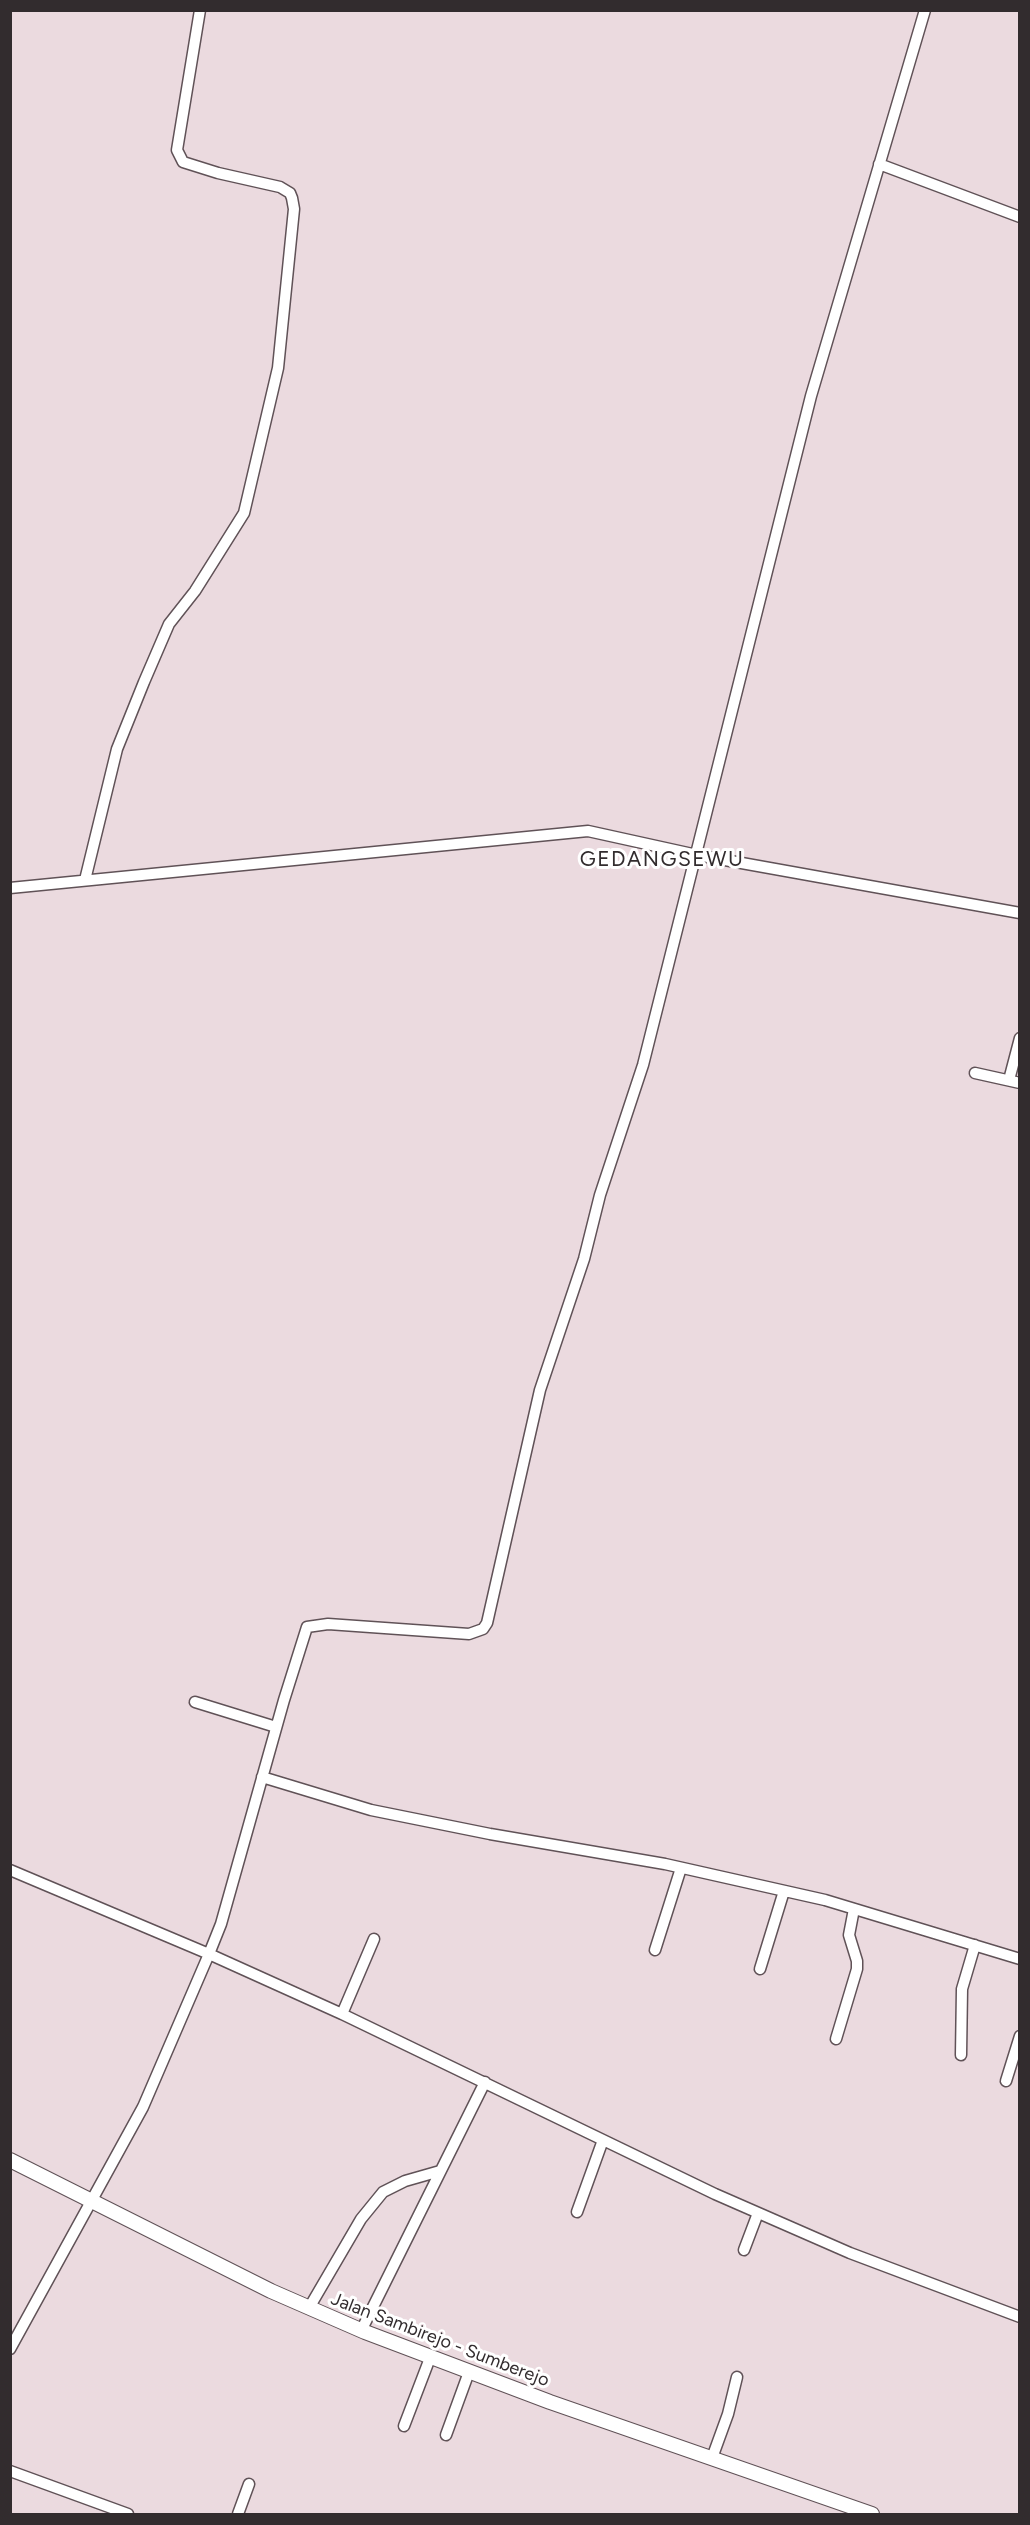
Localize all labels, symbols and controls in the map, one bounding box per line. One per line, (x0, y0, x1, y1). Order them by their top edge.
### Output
district label: GEDANGSEWU (580, 847, 744, 873)
street label: Jalan Sambirejo - Sumberejo (328, 2288, 552, 2392)

